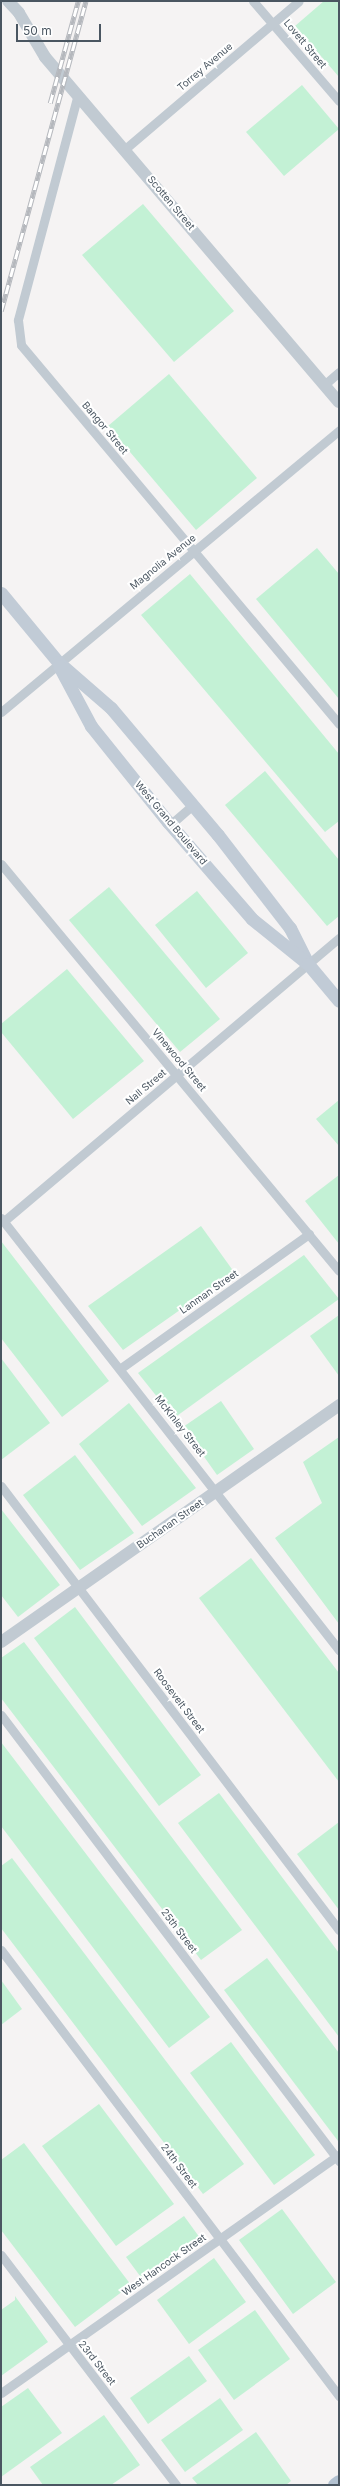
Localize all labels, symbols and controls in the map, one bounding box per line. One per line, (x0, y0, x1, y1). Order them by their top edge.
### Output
scale bar (18, 16, 103, 42)
street label: Lovett Street (281, 17, 329, 71)
text: 50 m (23, 23, 52, 38)
street label: Torrey Avenue (175, 40, 235, 94)
street label: Scotten Street (145, 173, 197, 233)
street label: Bangor Street (80, 399, 130, 457)
street label: Magnolia Avenue (128, 532, 198, 592)
street label: West Grand Boulevard (132, 779, 210, 867)
street label: Vinewood Street (149, 1026, 209, 1094)
street label: Nall Street (123, 1067, 169, 1107)
street label: Lanman Street (178, 1267, 240, 1317)
street label: McKinley Street (152, 1393, 208, 1459)
street label: Buchanan Street (135, 1497, 205, 1551)
street label: Roosevelt Street (151, 1667, 207, 1735)
street label: 25th Street (158, 1906, 200, 1956)
street label: 24th Street (158, 2141, 200, 2191)
street label: West Hancock Street (120, 2232, 208, 2298)
street label: 23rd Street (76, 2338, 118, 2388)

